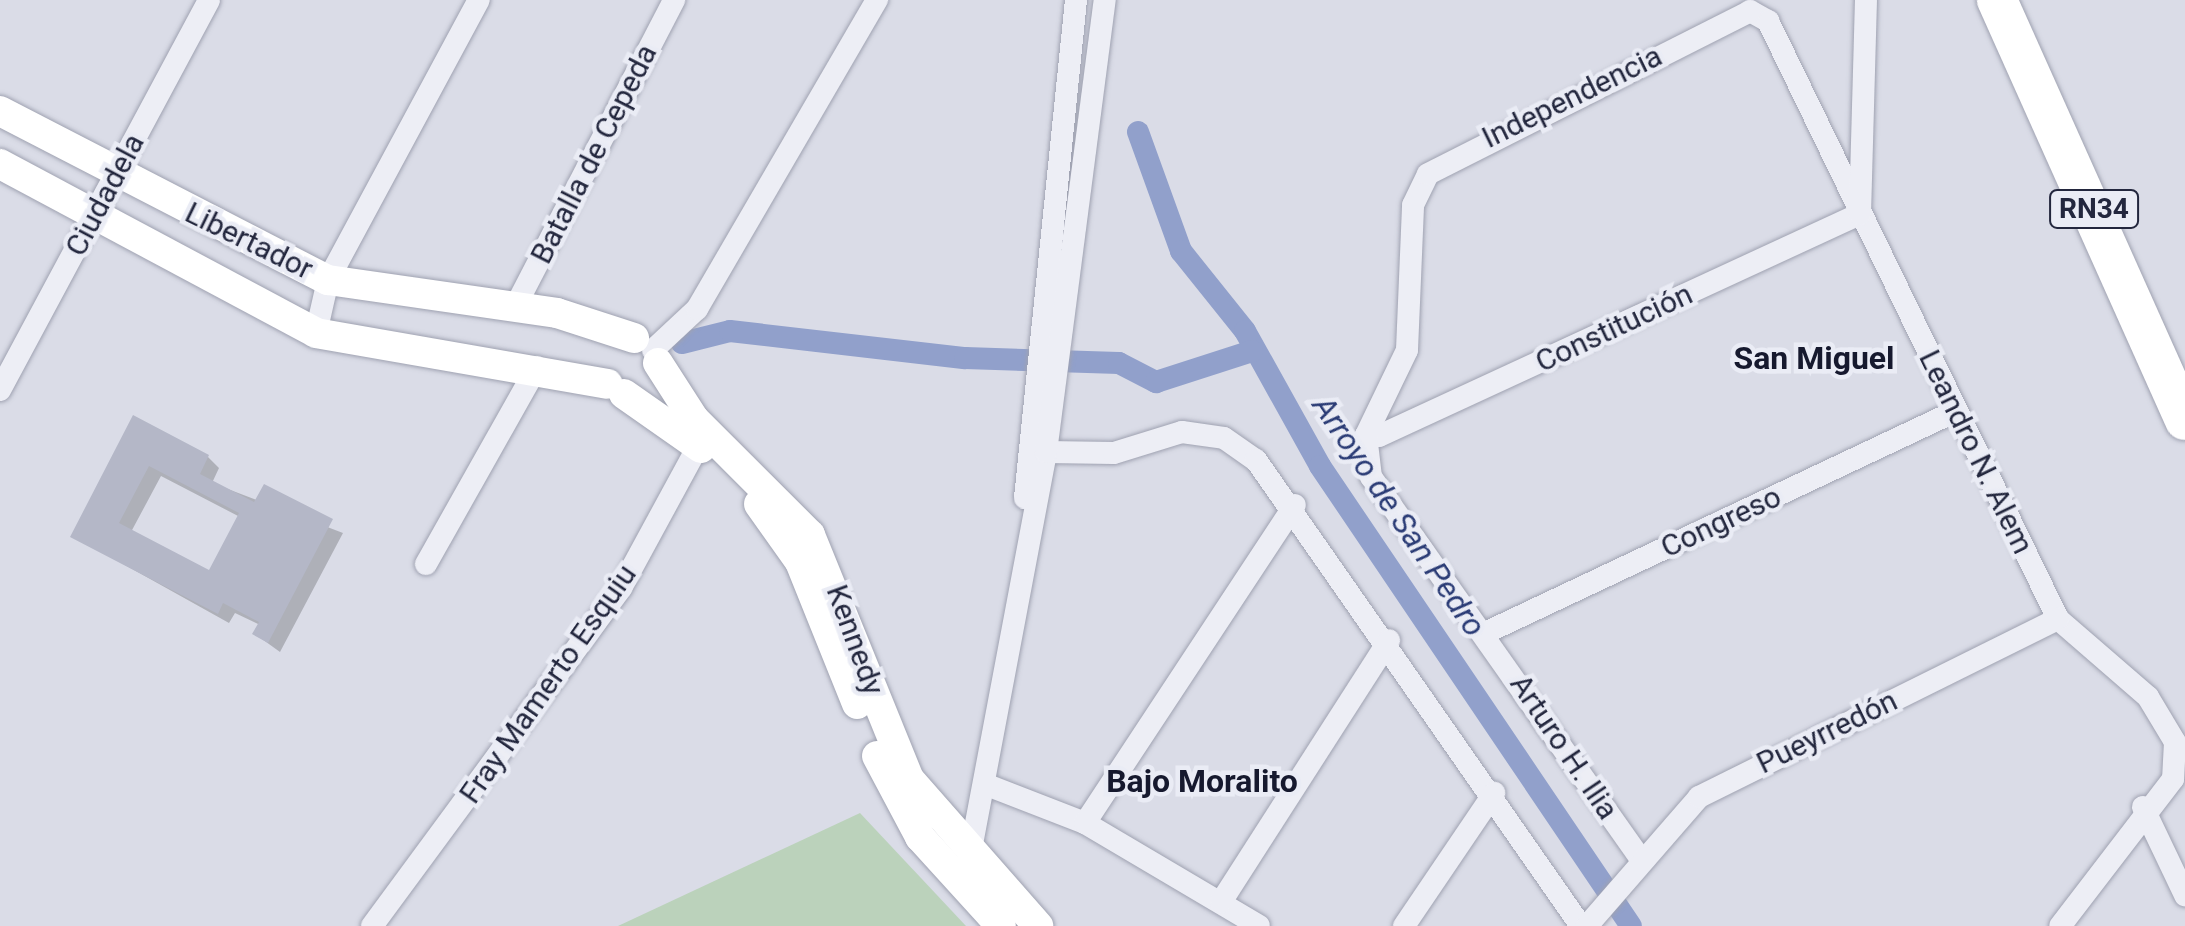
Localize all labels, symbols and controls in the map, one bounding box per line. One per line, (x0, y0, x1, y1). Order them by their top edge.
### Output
street label: Batalla de Cepeda (523, 38, 665, 270)
street label: Independencia (1476, 38, 1668, 156)
street label: Ciudadela (58, 128, 152, 262)
road number: RN34 (2049, 186, 2139, 232)
street label: Libertador (179, 195, 319, 287)
street label: Constitución (1530, 276, 1698, 380)
district label: San Miguel (1733, 339, 1895, 377)
street label: Leandro N. Alem (1911, 344, 2041, 560)
water label: Arroyo de San Pedro (1304, 388, 1494, 644)
street label: Congreso (1655, 479, 1787, 565)
street label: Fray Mamerto Esquiu (452, 558, 644, 810)
street label: Kennedy (819, 580, 891, 700)
street label: Arturo H. Ilia (1502, 668, 1626, 826)
street label: Pueyrredón (1751, 683, 1903, 781)
district label: Bajo Moralito (1106, 762, 1298, 800)

